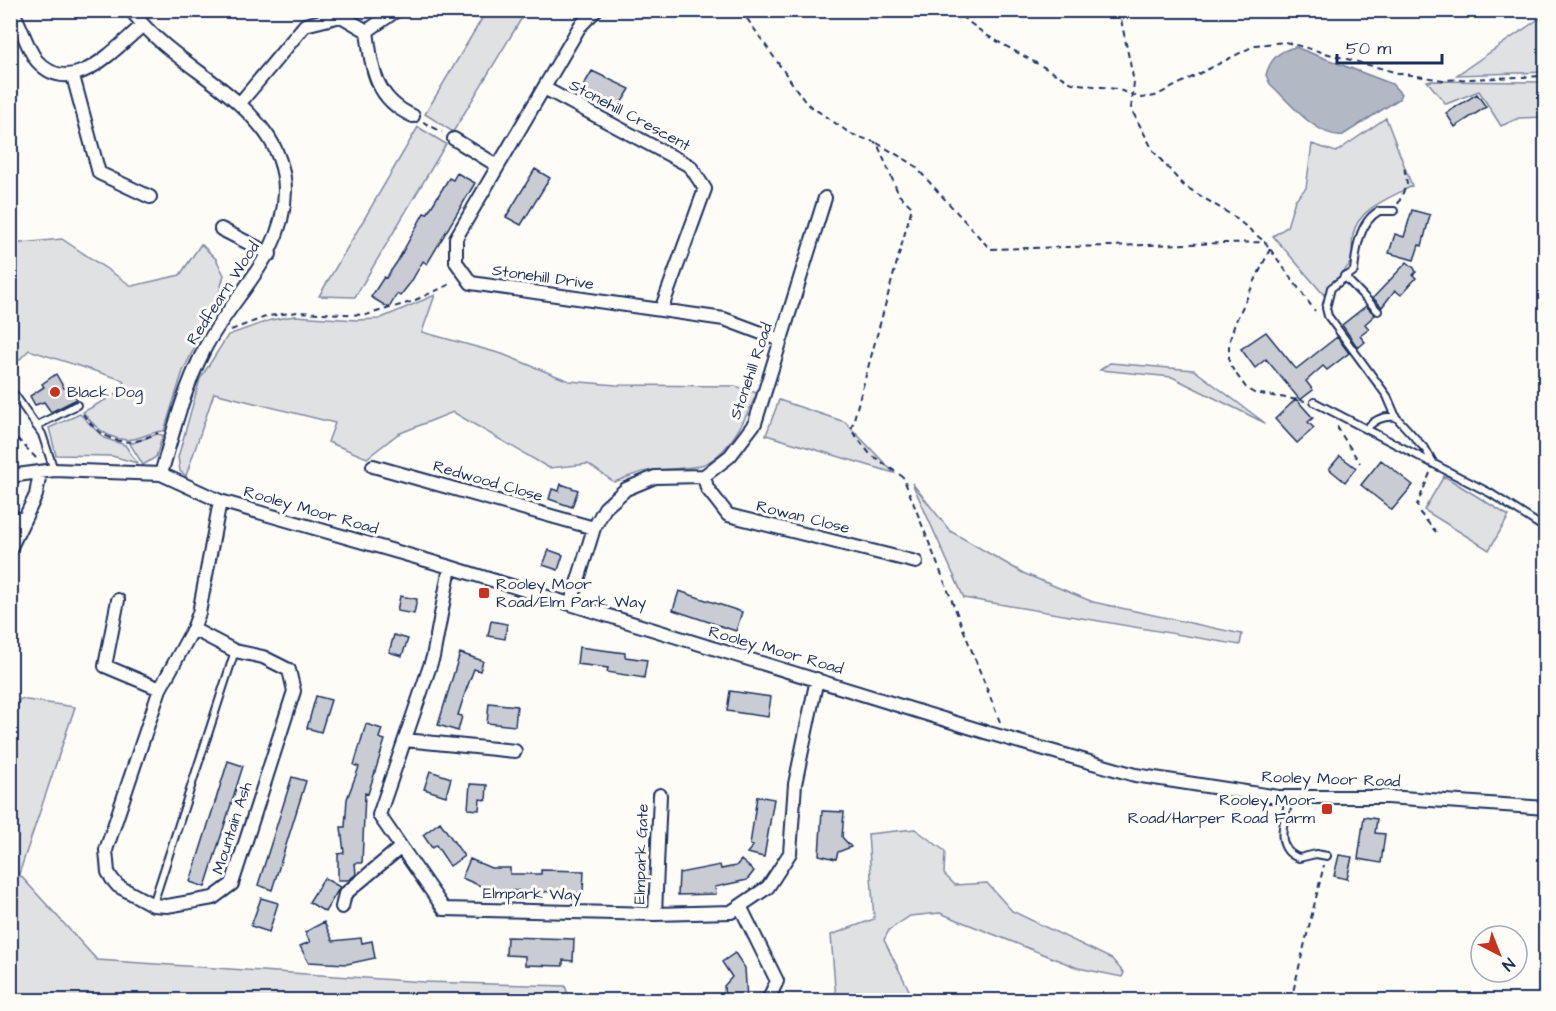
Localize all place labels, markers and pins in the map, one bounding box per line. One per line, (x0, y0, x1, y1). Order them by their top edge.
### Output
place label: Black Dog (67, 381, 143, 404)
marker: Black Dog (48, 385, 62, 399)
place label: Rooley Moor Road/Elm Park Way (496, 573, 646, 614)
marker: Rooley Moor Road/Elm Park Way (477, 586, 491, 600)
place label: Rooley Moor Road/Harper Road Farm (1128, 789, 1316, 829)
marker: Rooley Moor Road/Harper Road Farm (1320, 802, 1334, 816)

